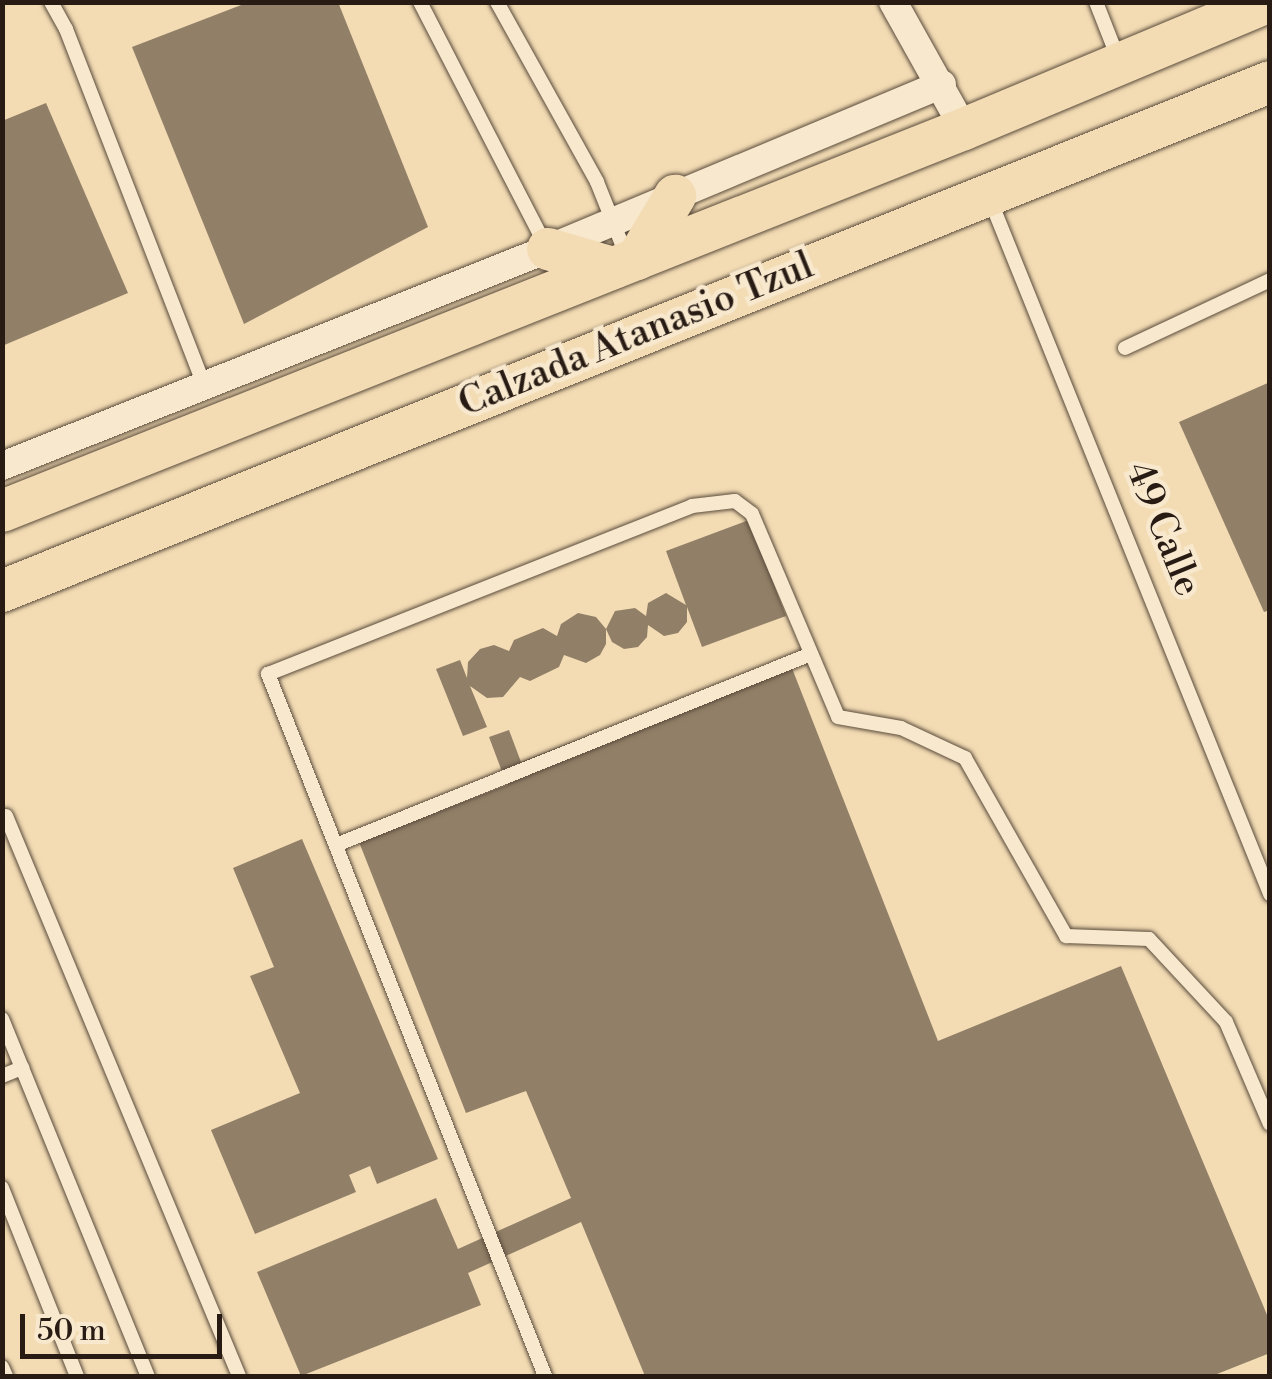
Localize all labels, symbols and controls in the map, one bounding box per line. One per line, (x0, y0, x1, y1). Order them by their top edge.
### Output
street label: Calzada Atanasio Tzul (452, 243, 820, 427)
street label: 49 Calle (1116, 455, 1210, 603)
scale bar (25, 1294, 228, 1356)
text: 50 m (37, 1312, 106, 1350)

